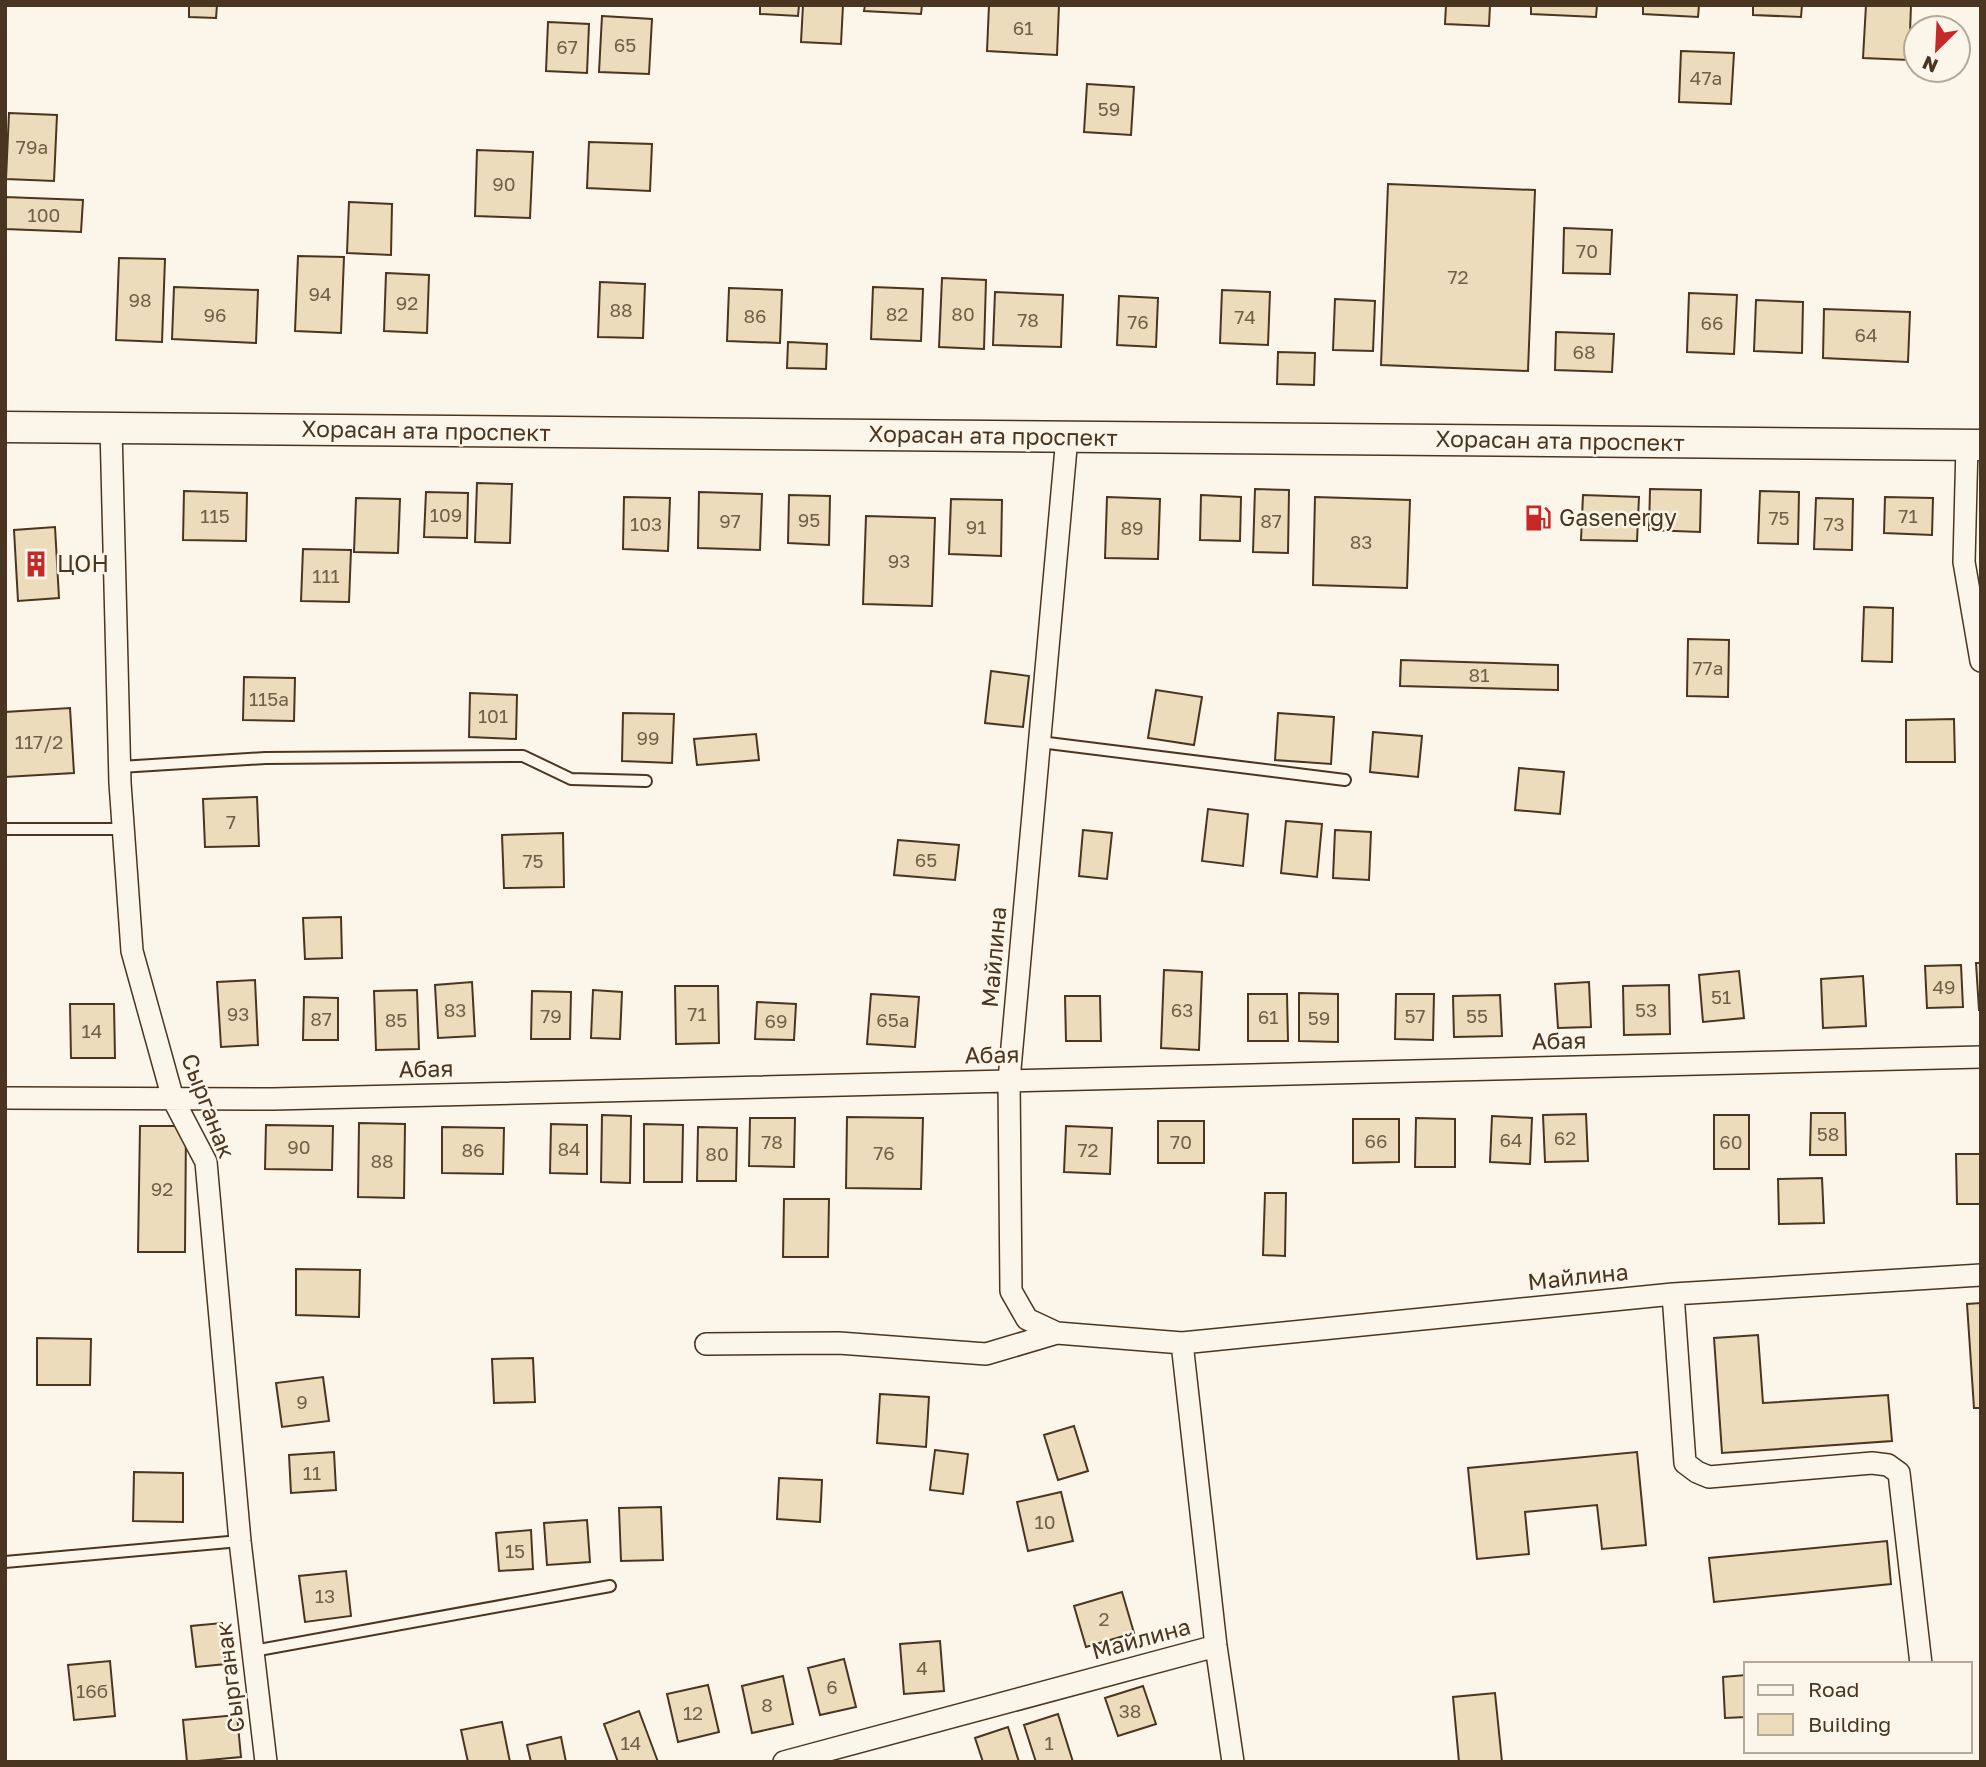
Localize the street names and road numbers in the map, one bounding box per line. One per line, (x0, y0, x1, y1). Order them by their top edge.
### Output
street label: Хорасан ата проспект (301, 414, 551, 446)
street label: Хорасан ата проспект (868, 419, 1118, 451)
street label: Хорасан ата проспект (1435, 424, 1685, 456)
street label: Майлина (975, 905, 1011, 1009)
street label: Абая (1531, 1026, 1587, 1054)
street label: Абая (964, 1040, 1020, 1068)
street label: Сырганак (176, 1049, 242, 1162)
street label: Абая (398, 1054, 454, 1082)
street label: Майлина (1526, 1257, 1630, 1295)
street label: Майлина (1088, 1611, 1193, 1665)
street label: Сырганак (208, 1622, 250, 1734)

